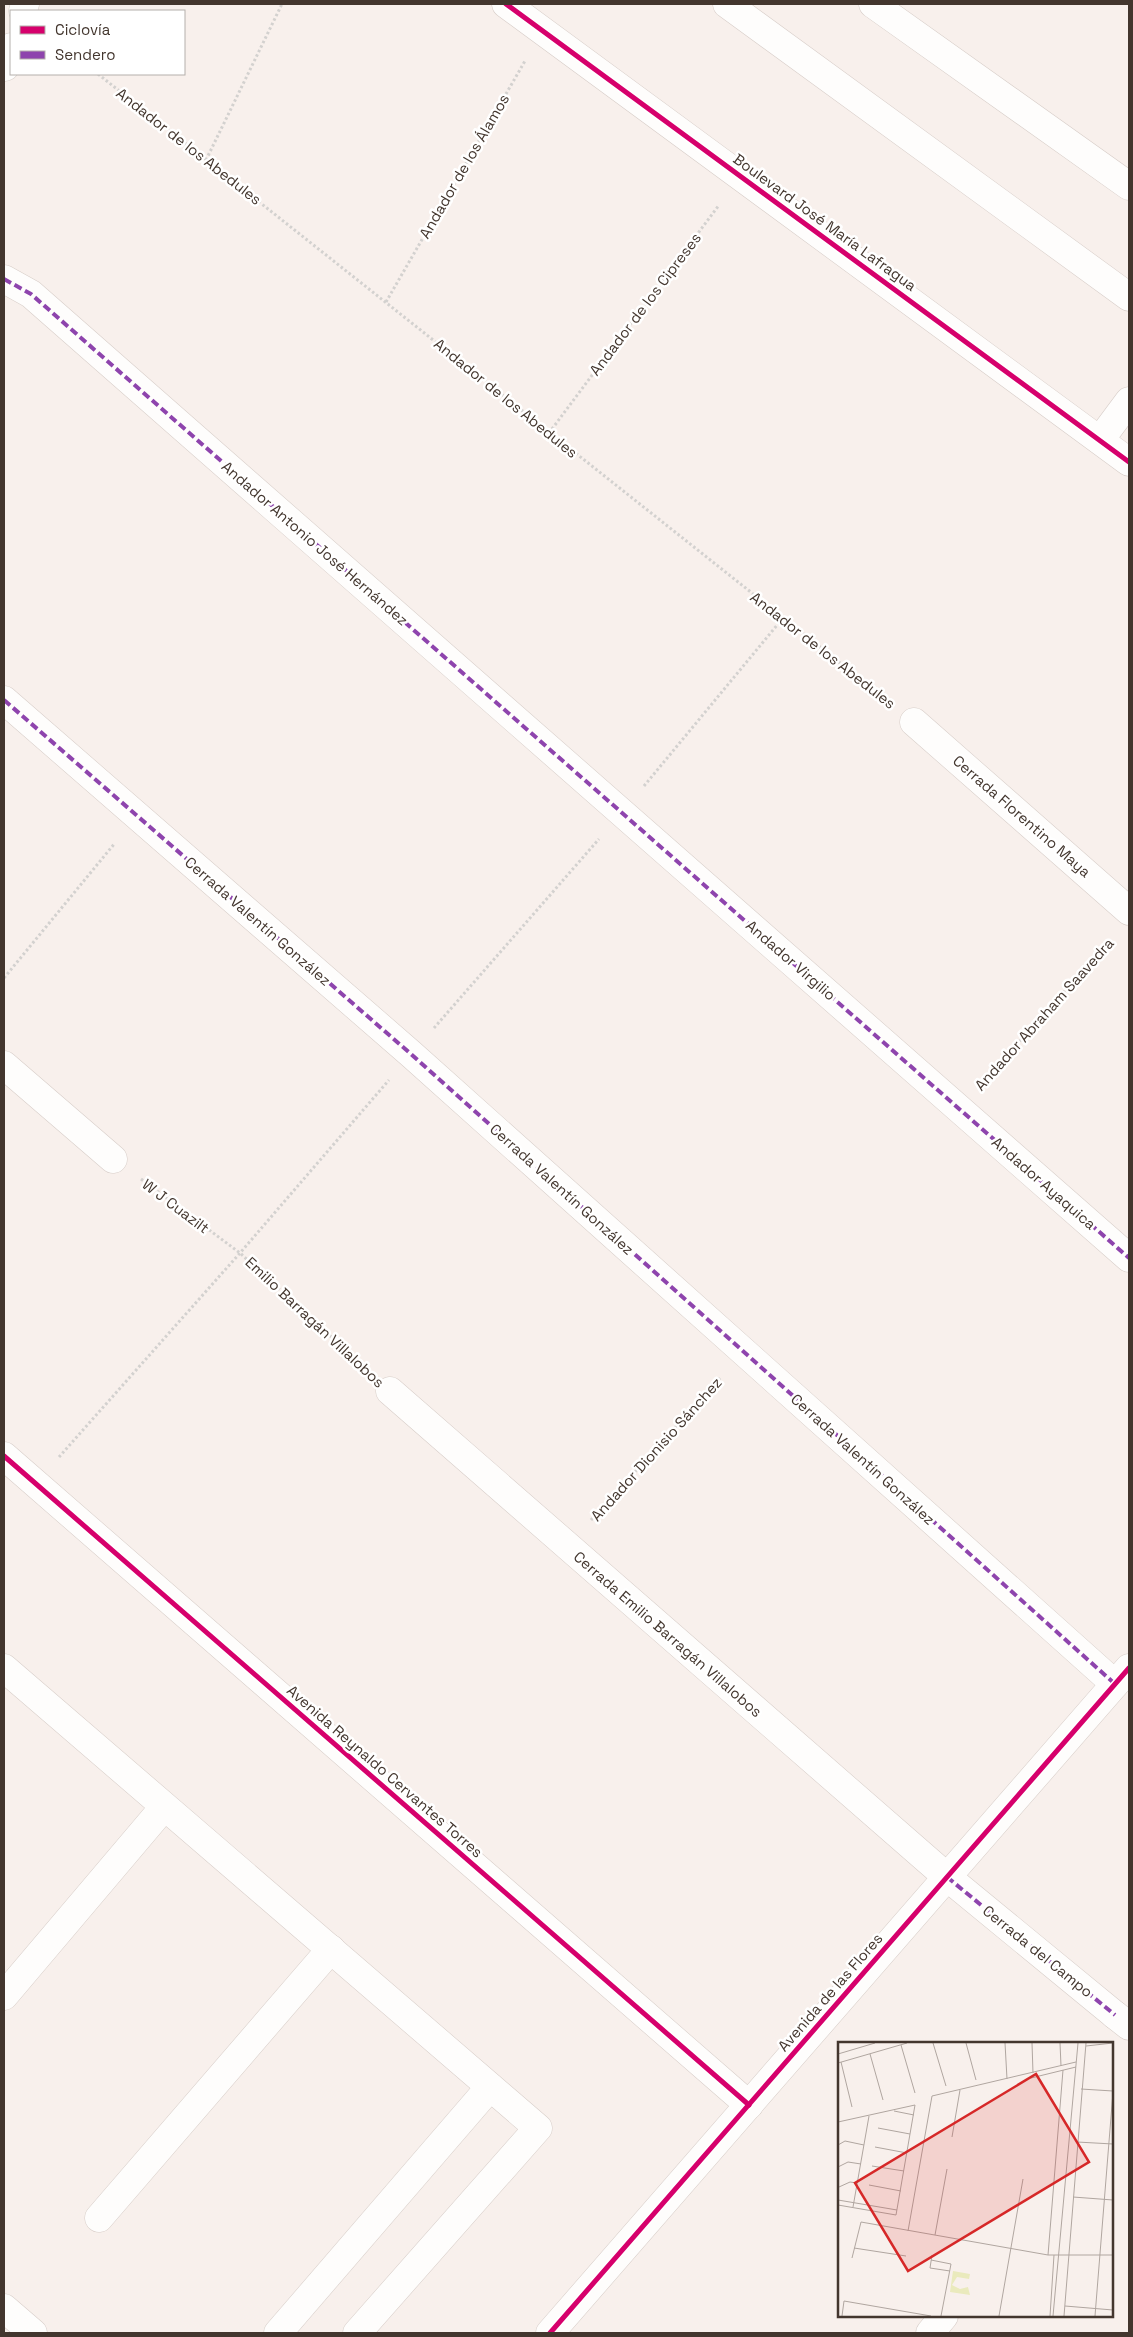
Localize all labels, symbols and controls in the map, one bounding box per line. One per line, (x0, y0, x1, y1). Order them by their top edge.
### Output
legend (10, 10, 185, 75)
text: Ciclovía (55, 20, 111, 39)
text: Sendero (55, 45, 115, 64)
street label: Andador de los Abedules (112, 83, 266, 209)
street label: Andador de los Álamos (415, 90, 513, 242)
street label: Boulevard José María Lafragua (730, 149, 921, 295)
street label: Andador de los Cipreses (585, 229, 705, 379)
street label: Andador de los Abedules (430, 334, 582, 462)
street label: Andador Antonio José Hernández (218, 457, 412, 629)
street label: Andador de los Abedules (746, 587, 900, 713)
street label: Cerrada Florentino Maya (949, 751, 1095, 881)
street label: Cerrada Valentín González (181, 852, 335, 990)
street label: Andador Virgilio (742, 916, 840, 1004)
street label: Andador Abraham Saavedra (970, 933, 1118, 1094)
street label: Cerrada Valentín González (486, 1119, 638, 1259)
street label: Andador Ayaquica (988, 1132, 1100, 1234)
street label: W J Cuazilt (139, 1175, 213, 1237)
street label: Emilio Barragán Villalobos (241, 1253, 389, 1392)
street label: Andador Dionisio Sánchez (586, 1373, 726, 1525)
street label: Cerrada Valentín González (787, 1389, 939, 1529)
street label: Cerrada Emilio Barragán Villalobos (570, 1547, 766, 1721)
street label: Avenida Reynaldo Cervantes Torres (283, 1681, 487, 1861)
street label: Cerrada del Campo (979, 1901, 1097, 2001)
street label: Avenida de las Flores (773, 1929, 887, 2055)
inset map (838, 2042, 1113, 2317)

